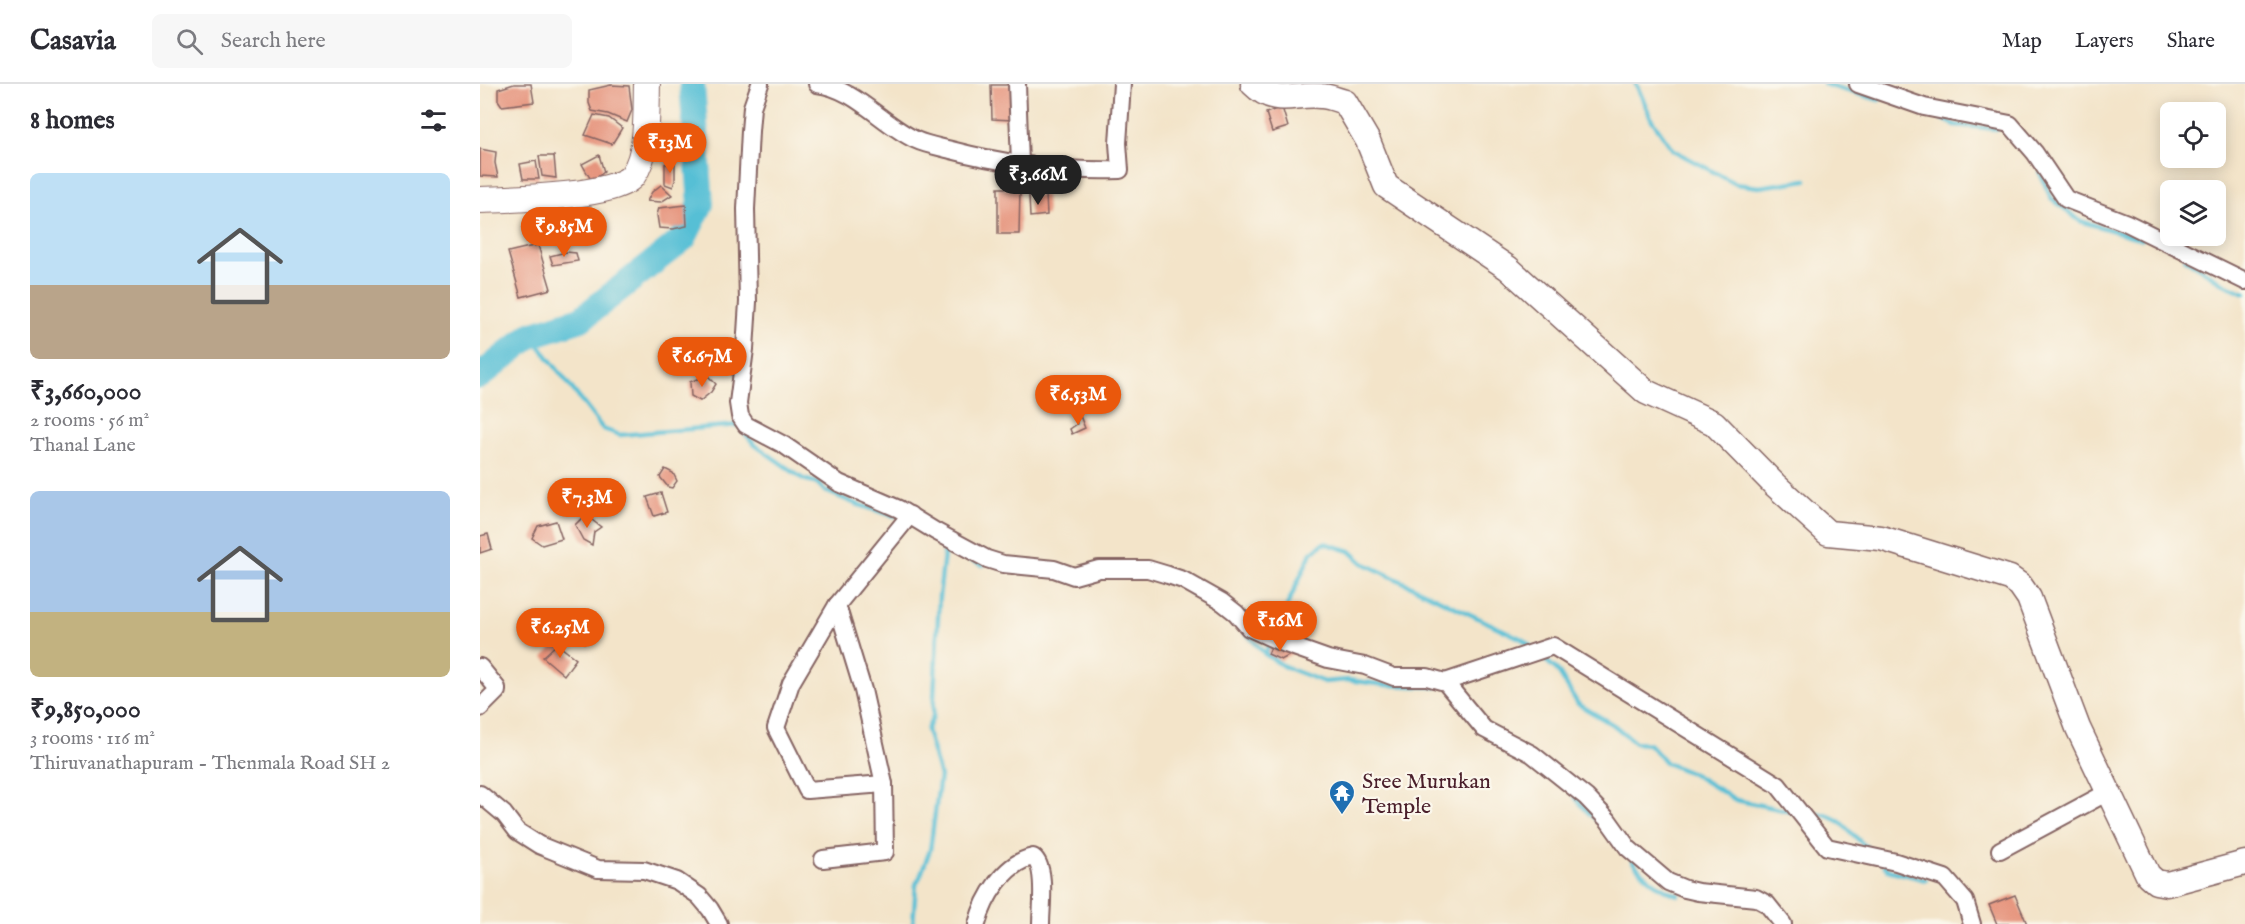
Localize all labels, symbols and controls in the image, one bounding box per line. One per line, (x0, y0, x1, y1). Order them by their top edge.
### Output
search box (152, 14, 572, 68)
text: Casavia (30, 24, 116, 59)
icon: search (173, 25, 206, 58)
text: Search here (221, 27, 326, 55)
text: Map (2002, 28, 2042, 55)
text: Layers (2075, 28, 2134, 55)
text: Share (2167, 28, 2215, 55)
map controls (2160, 102, 2226, 246)
button: locate (2160, 102, 2226, 168)
text: 8 homes (30, 104, 115, 137)
icon: filters (417, 104, 450, 137)
pin: ₹13M (634, 123, 706, 174)
text: ₹13M (647, 130, 693, 155)
pin: ₹3.66M (989, 155, 1087, 206)
text: ₹3.66M (1009, 162, 1067, 187)
button: layers (2160, 180, 2226, 246)
pin: ₹9.85M (515, 207, 613, 258)
icon: home (186, 212, 294, 320)
text: ₹9.85M (535, 214, 593, 239)
pin: ₹6.67M (653, 337, 751, 388)
text: ₹6.67M (672, 344, 732, 369)
text: ₹3,660,000 (30, 375, 141, 408)
pin: ₹6.53M (1029, 375, 1127, 426)
text: ₹6.53M (1049, 382, 1107, 407)
text: 2 rooms · 56 m² (30, 408, 149, 433)
text: Thanal Lane (30, 433, 136, 458)
pin: ₹7.3M (545, 478, 629, 529)
text: ₹7.3M (561, 485, 613, 510)
icon: home (186, 530, 294, 638)
pin: ₹16M (1244, 601, 1316, 652)
pin: ₹6.25M (511, 608, 609, 659)
text: ₹16M (1257, 608, 1303, 633)
text: ₹6.25M (530, 615, 590, 640)
text: ₹9,850,000 (30, 693, 141, 726)
text: 3 rooms · 116 m² (30, 726, 155, 751)
text: Thiruvanathapuram - Thenmala Road SH 2 (30, 751, 390, 776)
place label: Sree Murukan Temple (1362, 768, 1491, 821)
temple icon: Sree Murukan Temple (1327, 778, 1357, 816)

